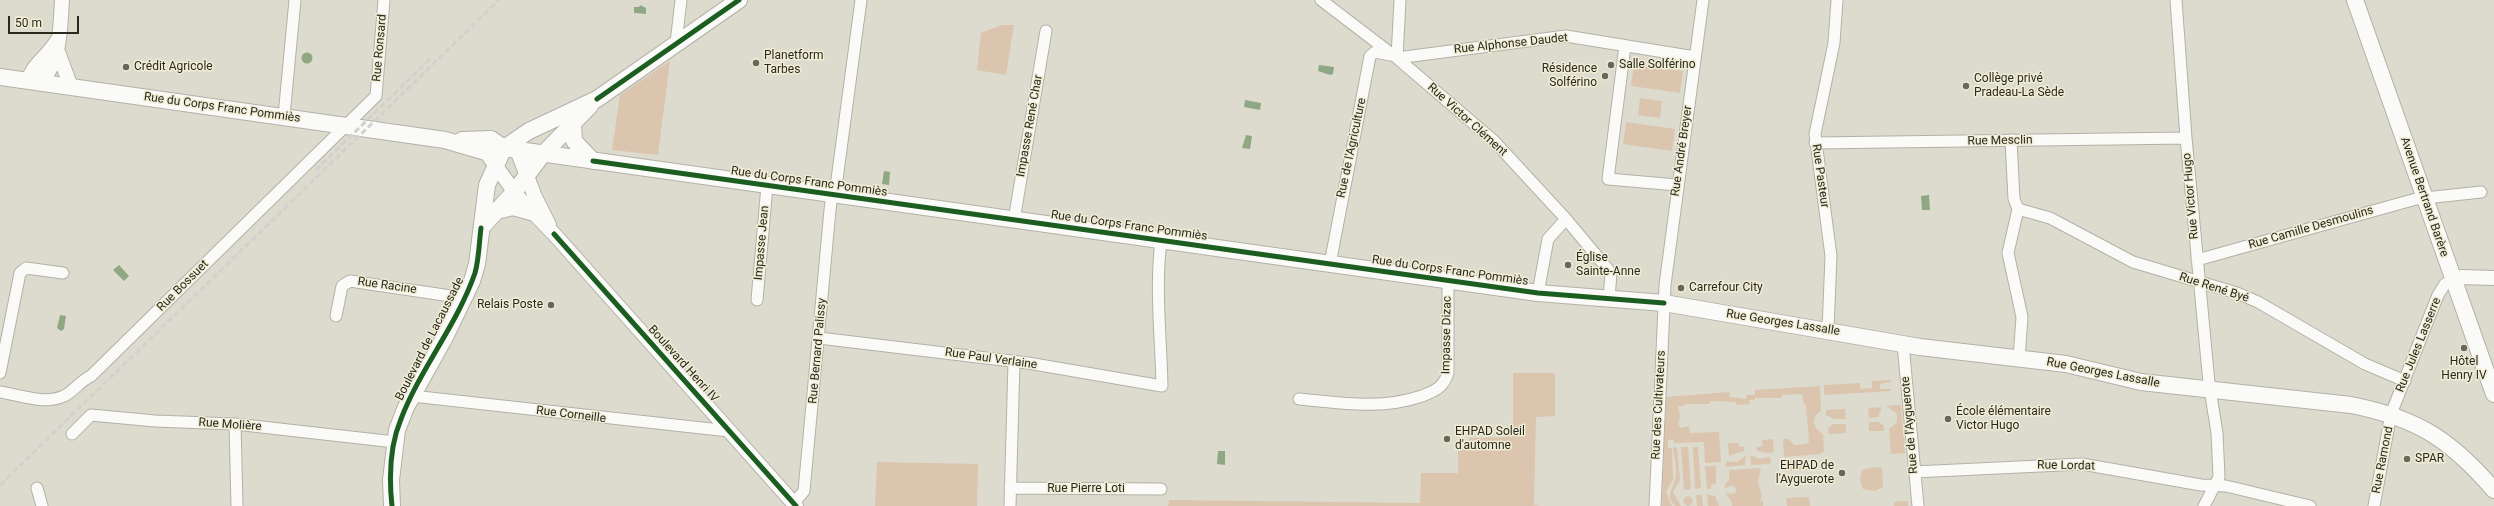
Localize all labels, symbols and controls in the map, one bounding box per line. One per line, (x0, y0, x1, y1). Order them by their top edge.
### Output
scale bar (10, 8, 81, 34)
street label: Rue Ronsard (370, 14, 390, 82)
text: 50 m (15, 16, 42, 30)
street label: Rue Alphonse Daudet (1453, 31, 1569, 57)
place label: Planetform Tarbes (764, 49, 824, 77)
marker: Planetform Tarbes (751, 58, 761, 68)
place label: Salle Solférino (1619, 58, 1696, 72)
place label: Crédit Agricole (134, 60, 213, 74)
marker: Salle Solférino (1606, 60, 1616, 70)
marker: Crédit Agricole (121, 62, 131, 72)
place label: Résidence Solférino (1542, 62, 1597, 90)
marker: Résidence Solférino (1600, 71, 1610, 81)
place label: Collège privé Pradeau-La Sède (1974, 72, 2064, 100)
street label: Impasse René Char (1014, 74, 1046, 178)
street label: Rue Victor Clément (1424, 80, 1510, 160)
marker: Collège privé Pradeau-La Sède (1961, 81, 1971, 91)
street label: Rue du Corps Franc Pommiès (143, 90, 301, 126)
street label: Rue de l'Agriculture (1334, 97, 1370, 199)
street label: Rue André Breyer (1668, 105, 1696, 197)
street label: Rue Mesclin (1967, 133, 2033, 149)
street label: Avenue Bertrand Barère (2397, 135, 2451, 259)
street label: Rue Pasteur (1808, 143, 1832, 209)
street label: Rue Victor Hugo (2180, 152, 2202, 240)
street label: Rue du Corps Franc Pommiès (730, 164, 888, 200)
street label: Rue Camille Desmoulins (2247, 203, 2375, 253)
street label: Impasse Jean (752, 205, 772, 281)
street label: Rue du Corps Franc Pommiès (1050, 208, 1208, 244)
place label: Église Sainte-Anne (1576, 251, 1640, 279)
street label: Rue du Corps Franc Pommiès (1371, 253, 1529, 289)
street label: Rue Bossuet (154, 257, 212, 315)
marker: Église Sainte-Anne (1563, 260, 1573, 270)
street label: Rue René Byé (2177, 270, 2251, 306)
street label: Rue Racine (357, 275, 417, 297)
street label: Boulevard de Lacaussade (393, 275, 467, 403)
place label: Carrefour City (1689, 281, 1763, 295)
marker: Carrefour City (1676, 283, 1686, 293)
street label: Rue Jules Lasserre (2393, 295, 2445, 395)
street label: Impasse Dizac (1439, 296, 1455, 374)
place label: Relais Poste (477, 298, 543, 312)
street label: Rue Bernard Palissy (806, 298, 830, 404)
marker: Relais Poste (546, 300, 556, 310)
street label: Rue Georges Lassalle (1725, 307, 1841, 339)
street label: Boulevard Henri IV (645, 323, 721, 405)
marker: Hôtel Henry IV (2459, 343, 2469, 353)
street label: Rue Paul Verlaine (944, 345, 1038, 373)
street label: Rue des Cultivateurs (1649, 350, 1669, 460)
street label: Rue Georges Lassalle (2045, 355, 2161, 391)
place label: Hôtel Henry IV (2441, 355, 2487, 383)
street label: Rue de l'Ayguerote (1899, 376, 1921, 474)
street label: Rue Corneille (535, 404, 607, 426)
place label: École élémentaire Victor Hugo (1956, 405, 2051, 433)
marker: École élémentaire Victor Hugo (1943, 414, 1953, 424)
street label: Rue Molière (198, 416, 262, 434)
place label: EHPAD Soleil d'automne (1455, 425, 1525, 453)
street label: Rue Ramond (2369, 425, 2397, 495)
marker: EHPAD Soleil d'automne (1442, 434, 1452, 444)
place label: SPAR (2415, 452, 2444, 466)
marker: SPAR (2402, 454, 2412, 464)
street label: Rue Lordat (2037, 458, 2095, 474)
place label: EHPAD de l'Ayguerote (1776, 459, 1834, 487)
marker: EHPAD de l'Ayguerote (1837, 468, 1847, 478)
street label: Rue Pierre Loti (1047, 482, 1125, 496)

